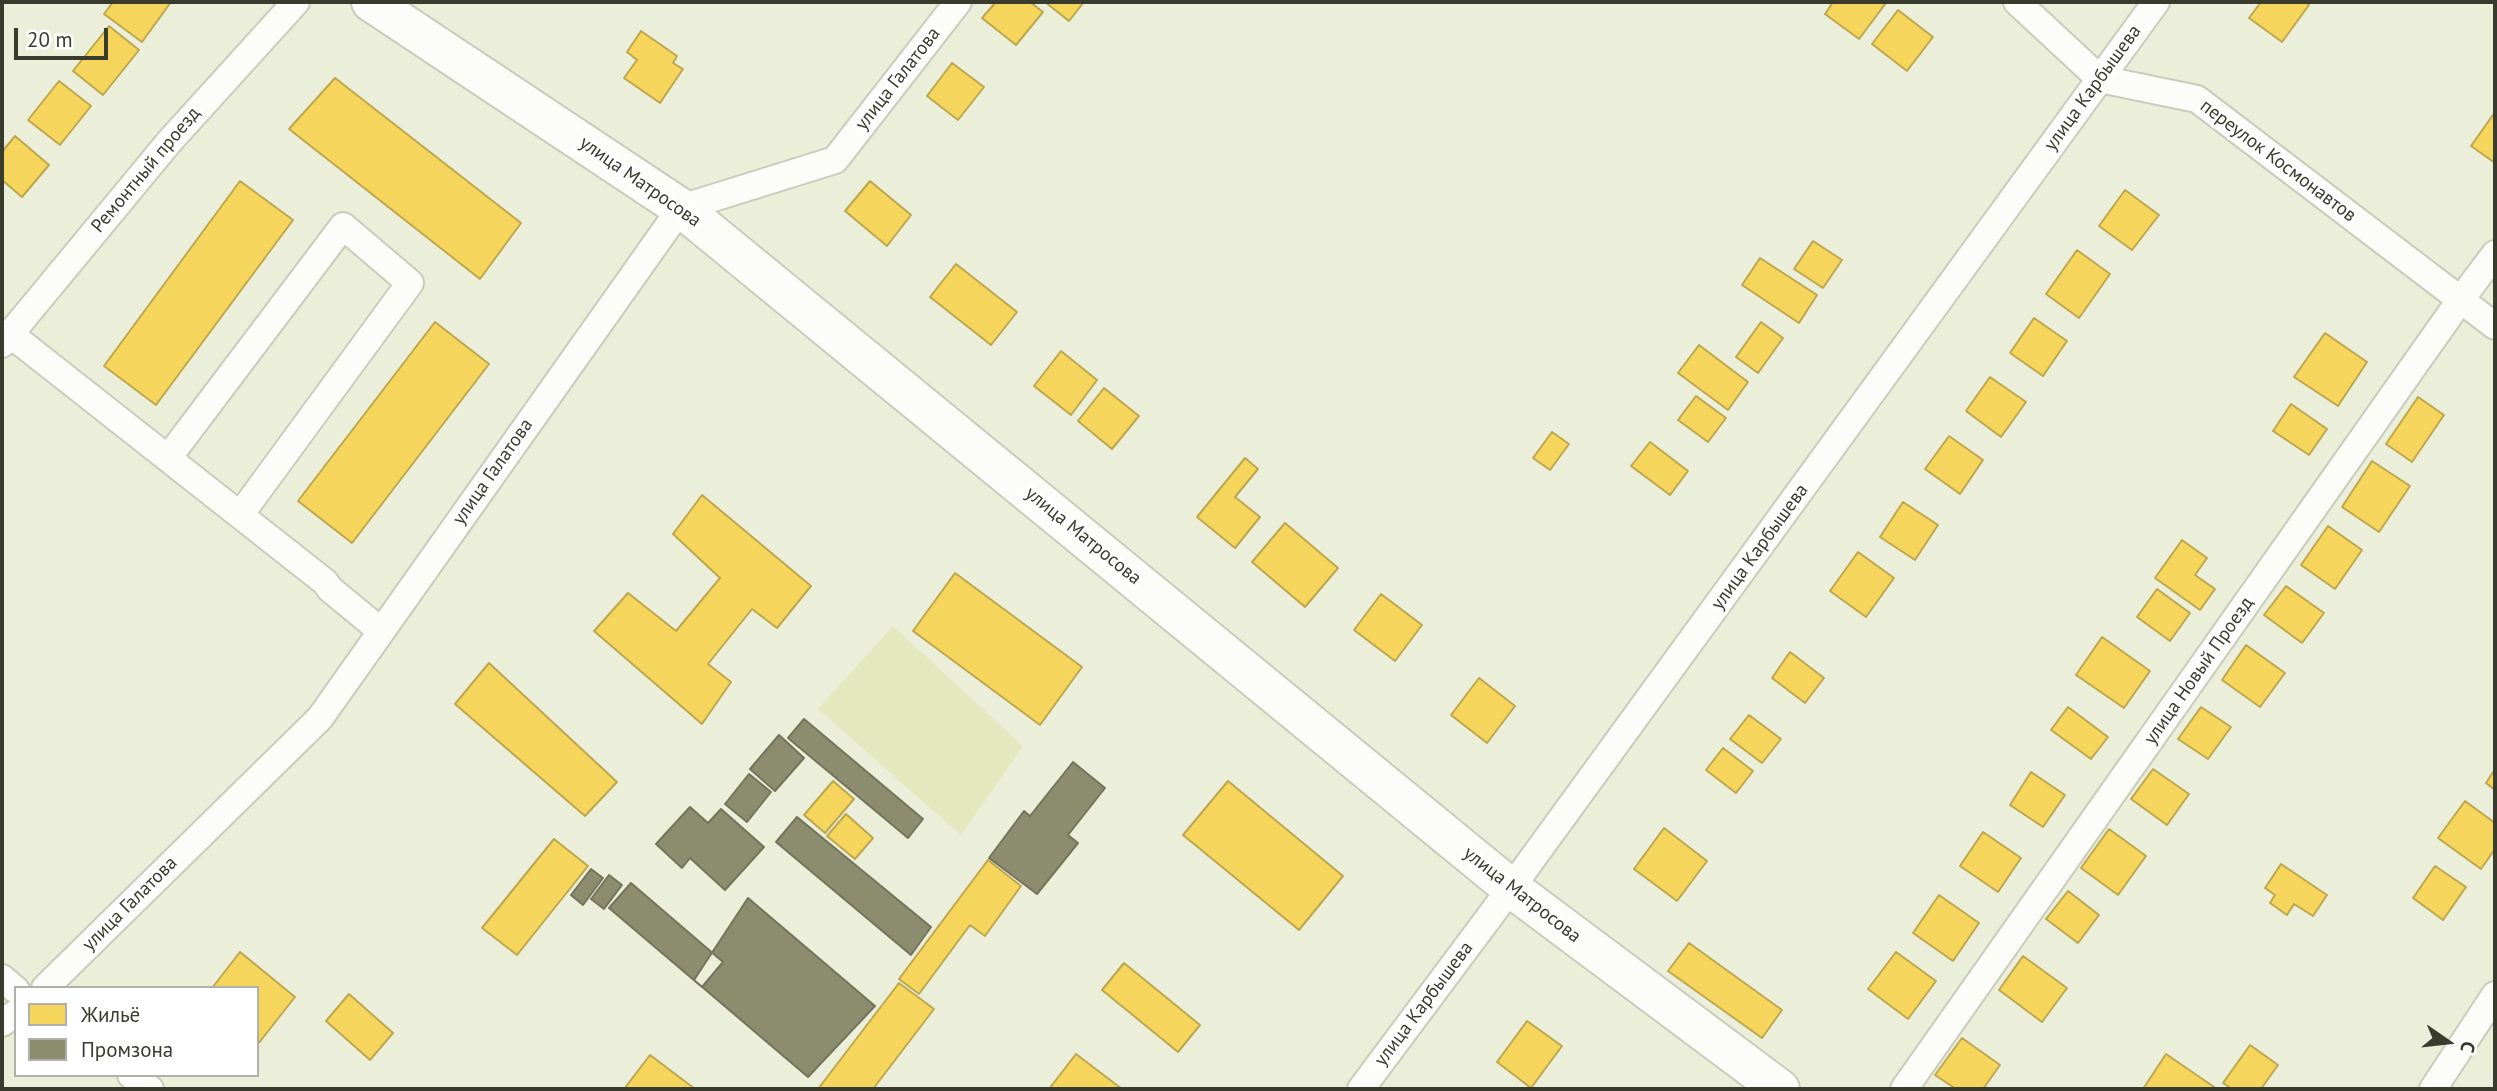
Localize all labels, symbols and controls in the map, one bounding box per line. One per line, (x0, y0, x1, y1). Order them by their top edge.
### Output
scale bar (18, 14, 112, 58)
street label: улица Карбышева (2040, 21, 2146, 155)
street label: улица Галатова (851, 23, 945, 135)
text: 20 m (27, 26, 73, 53)
street label: переулок Космонавтов (2195, 95, 2361, 227)
street label: Ремонтный проезд (87, 103, 205, 237)
street label: улица Матросова (575, 132, 705, 232)
street label: улица Галатова (448, 414, 538, 530)
street label: улица Карбышева (1707, 480, 1813, 614)
street label: улица Матросова (1020, 482, 1146, 590)
street label: улица Новый Проезд (2139, 593, 2259, 749)
street label: улица Матросова (1459, 842, 1585, 948)
street label: улица Галатова (78, 852, 182, 956)
street label: улица Карбышева (1370, 937, 1478, 1071)
legend (14, 986, 259, 1077)
text: Жильё (81, 1001, 140, 1028)
north arrow (2413, 1007, 2483, 1077)
text: Промзона (81, 1036, 173, 1063)
text: С (2455, 1039, 2481, 1055)

